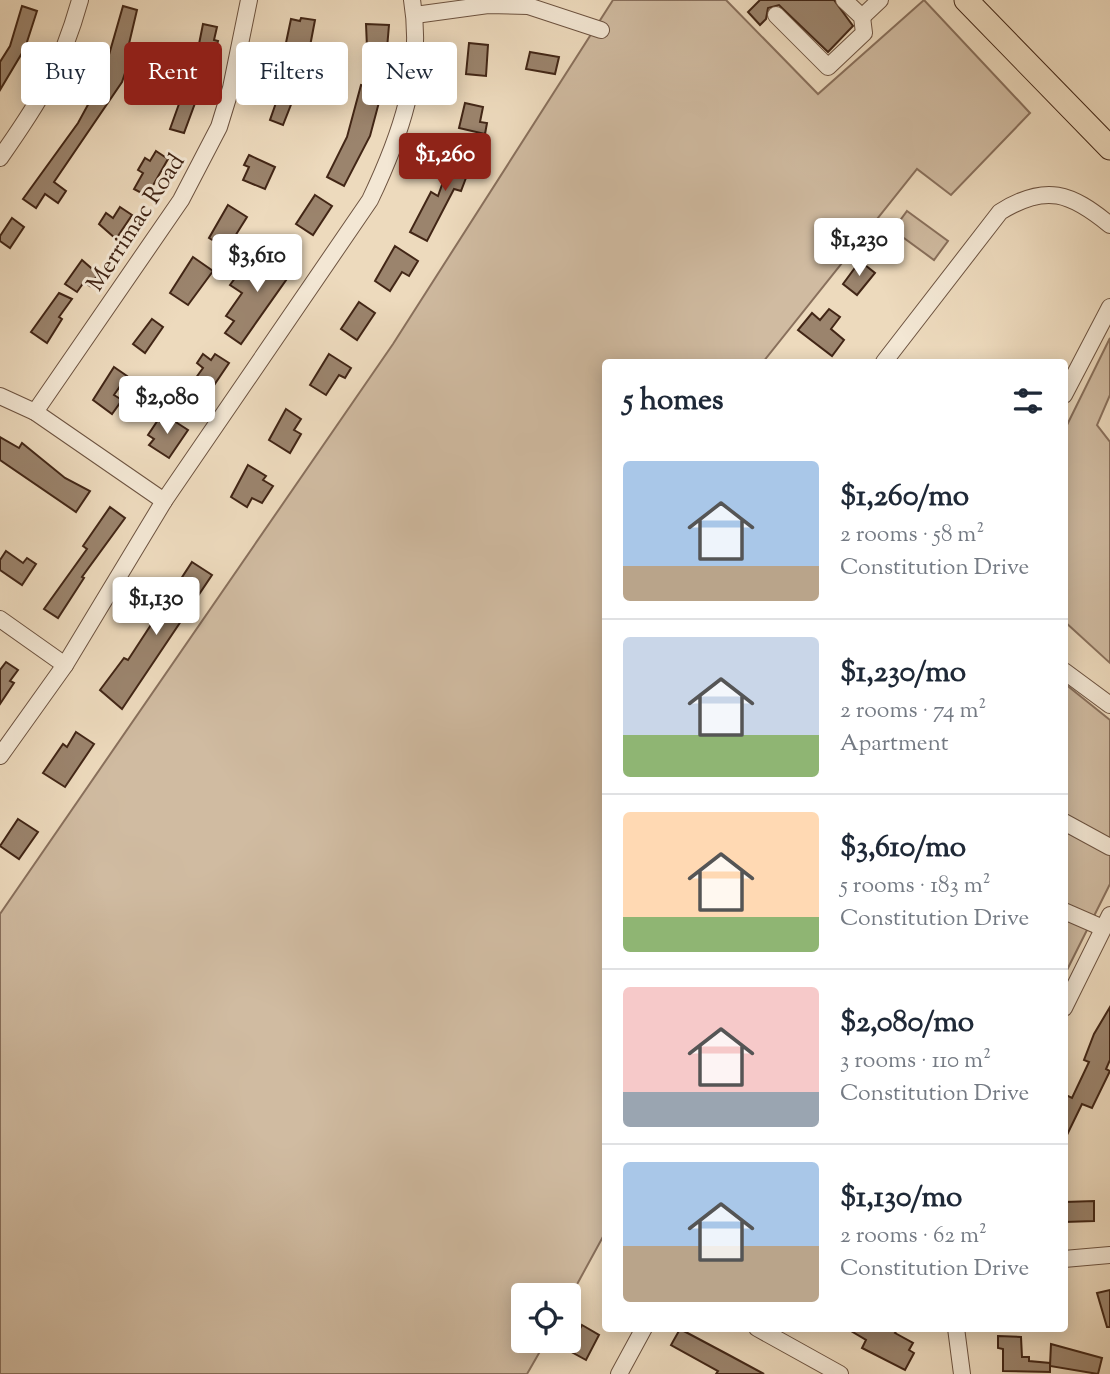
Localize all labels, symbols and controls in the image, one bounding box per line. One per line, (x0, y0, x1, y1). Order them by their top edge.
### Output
chip: Buy (21, 42, 110, 105)
chip: Rent (124, 42, 222, 105)
chip: Filters (236, 42, 348, 105)
chip: New (362, 42, 457, 105)
pin: $1,260 (388, 134, 502, 193)
text: $1,260 (415, 139, 475, 172)
street label: Merrimac Road (79, 147, 194, 299)
pin: $1,230 (802, 218, 916, 278)
text: $1,230 (830, 224, 888, 257)
pin: $3,610 (200, 234, 314, 294)
text: $3,610 (228, 240, 286, 273)
pin: $2,080 (110, 376, 224, 436)
text: 5 homes (623, 380, 724, 423)
text: $2,080 (135, 382, 199, 415)
icon: filters (1009, 382, 1047, 420)
text: $1,260/mo (840, 476, 969, 519)
icon: home (679, 489, 763, 573)
text: 2 rooms · 58 m² (840, 519, 984, 552)
text: Constitution Drive (840, 552, 1029, 585)
pin: $1,130 (99, 578, 213, 637)
text: $1,130 (129, 583, 183, 616)
text: $1,230/mo (840, 652, 966, 695)
icon: home (679, 665, 763, 749)
text: 2 rooms · 74 m² (840, 695, 986, 728)
text: Apartment (840, 728, 949, 761)
text: $3,610/mo (840, 827, 966, 870)
icon: home (679, 840, 763, 924)
text: 5 rooms · 183 m² (840, 870, 991, 903)
text: Constitution Drive (840, 903, 1029, 936)
text: $2,080/mo (840, 1002, 974, 1045)
icon: home (679, 1015, 763, 1099)
text: 3 rooms · 110 m² (840, 1045, 991, 1078)
text: Constitution Drive (840, 1078, 1029, 1111)
text: $1,130/mo (840, 1177, 962, 1220)
icon: home (679, 1190, 763, 1274)
text: 2 rooms · 62 m² (840, 1220, 987, 1253)
text: Constitution Drive (840, 1253, 1029, 1286)
map controls (511, 1283, 581, 1353)
button: locate (511, 1283, 581, 1353)

